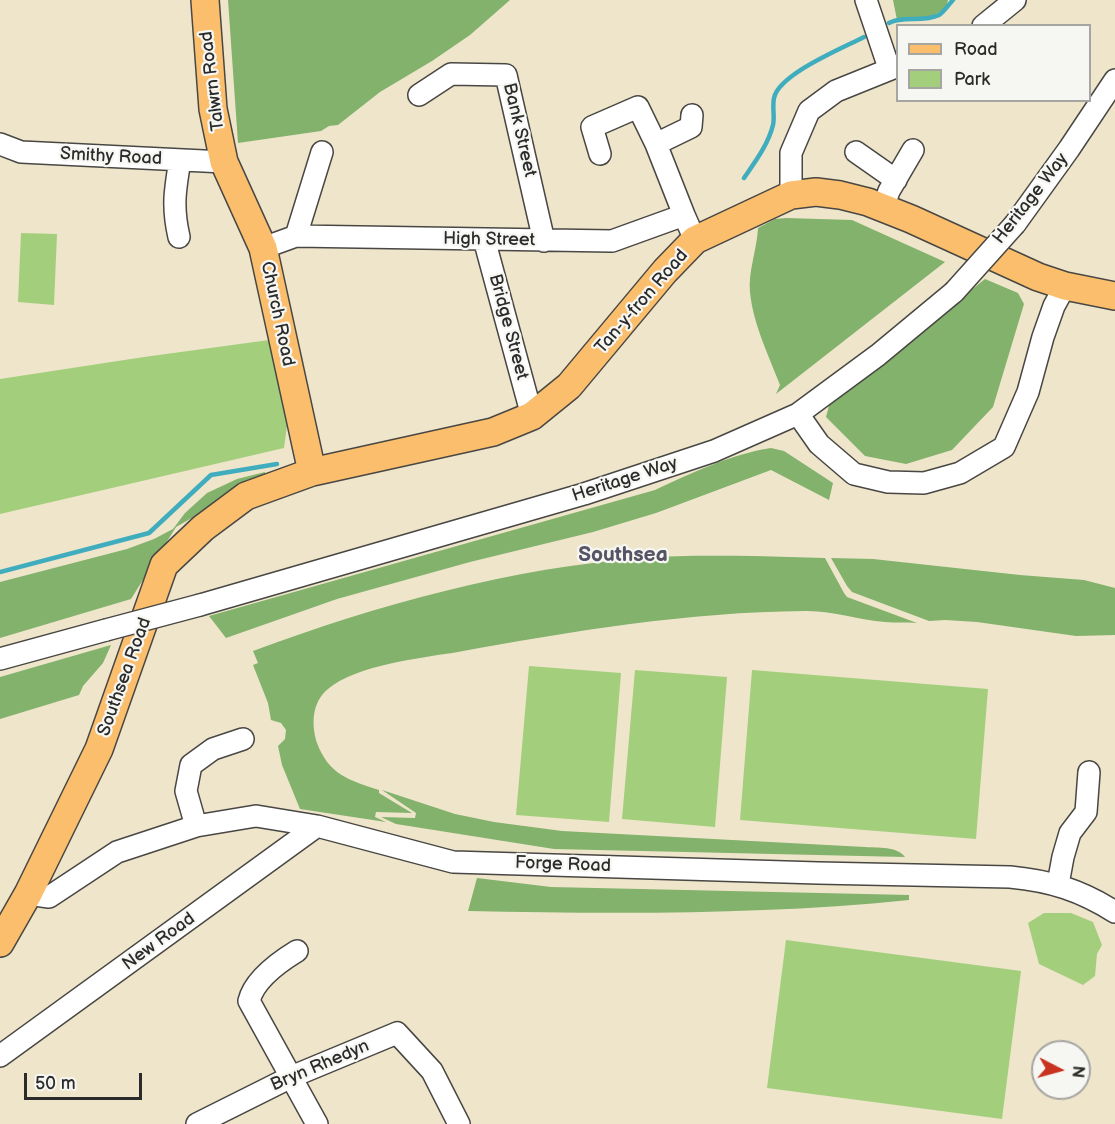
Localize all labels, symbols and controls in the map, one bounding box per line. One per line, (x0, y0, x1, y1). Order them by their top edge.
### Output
legend (896, 24, 1091, 102)
street label: Talwrn Road (196, 30, 230, 132)
text: Road (954, 39, 998, 60)
text: Park (954, 69, 990, 90)
street label: Bank Street (498, 81, 540, 179)
street label: Smithy Road (60, 144, 162, 170)
street label: Heritage Way (989, 149, 1073, 249)
street label: High Street (443, 228, 535, 252)
street label: Tan-y-fron Road (591, 245, 693, 359)
street label: Church Road (255, 260, 299, 368)
street label: Bridge Street (483, 272, 533, 382)
street label: Heritage Way (570, 453, 680, 507)
district label: Southsea (578, 543, 668, 569)
street label: Southsea Road (94, 615, 156, 739)
street label: Forge Road (515, 853, 611, 877)
street label: New Road (118, 908, 200, 976)
street label: Bryn Rhedyn (267, 1036, 373, 1096)
north arrow (1031, 1040, 1091, 1100)
scale bar (27, 1061, 146, 1099)
text: N (1067, 1065, 1087, 1079)
text: 50 m (35, 1073, 76, 1094)

